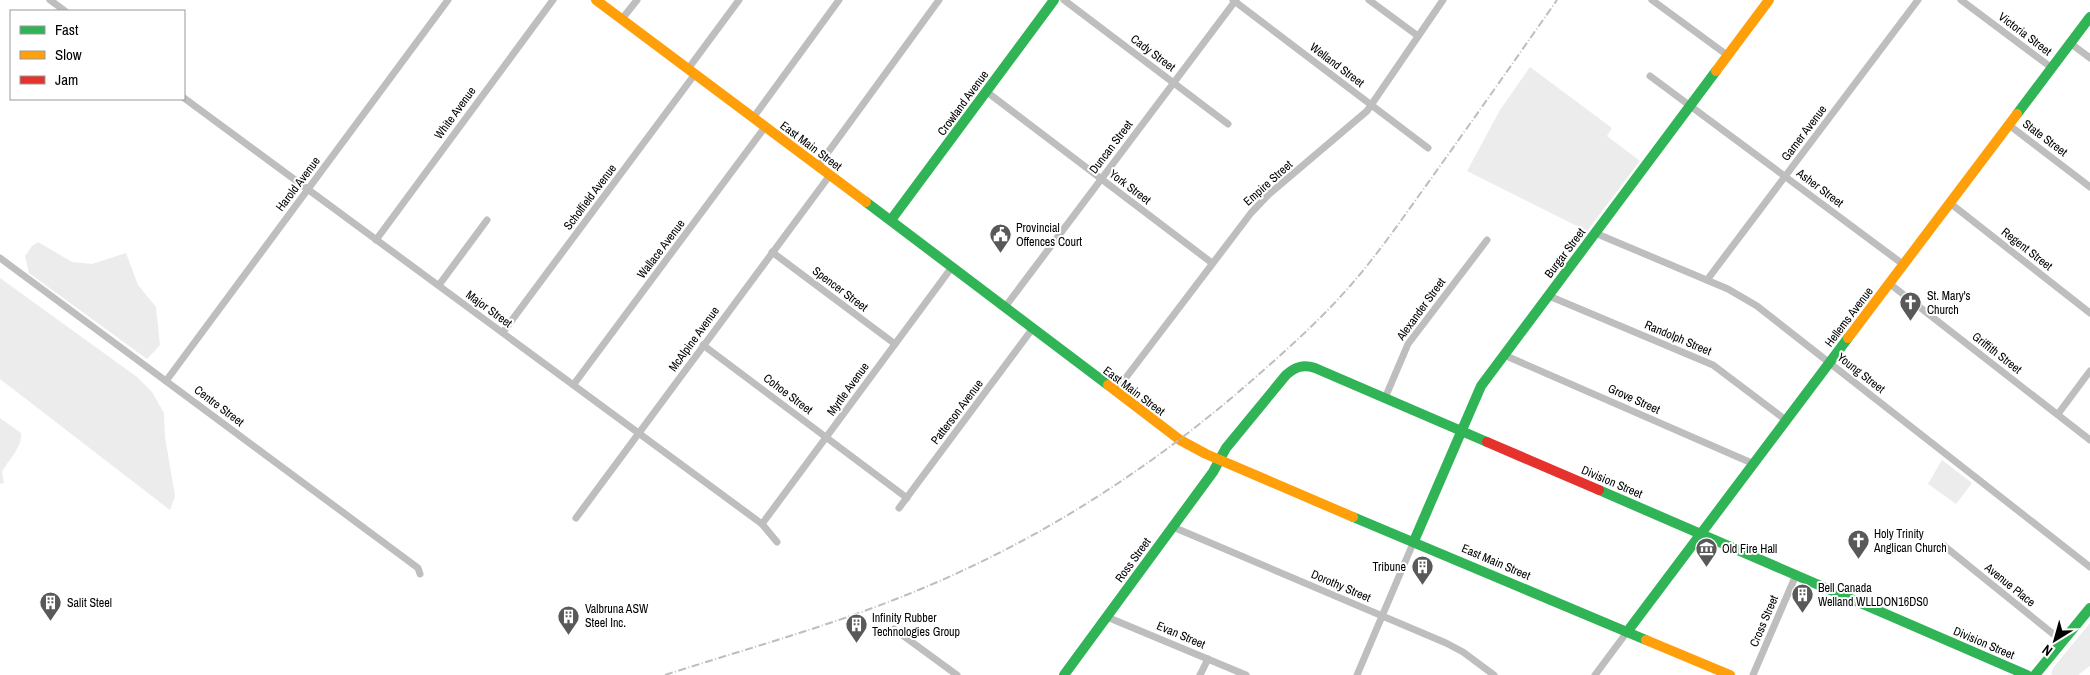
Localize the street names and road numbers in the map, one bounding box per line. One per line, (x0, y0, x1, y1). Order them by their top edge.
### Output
street label: Victoria Street (1995, 9, 2055, 59)
street label: Cady Street (1127, 31, 1179, 75)
street label: Welland Street (1306, 39, 1368, 91)
street label: Crowland Avenue (934, 67, 992, 139)
street label: White Avenue (431, 84, 479, 142)
street label: Garner Avenue (1778, 102, 1830, 164)
street label: State Street (2019, 116, 2071, 160)
street label: Duncan Street (1086, 117, 1136, 177)
street label: East Main Street (777, 118, 845, 175)
street label: Harold Avenue (272, 153, 324, 215)
street label: Empire Street (1240, 157, 1296, 209)
street label: Scholfield Avenue (560, 161, 620, 233)
street label: Asher Street (1793, 165, 1847, 211)
street label: York Street (1106, 166, 1154, 208)
street label: Wallace Avenue (634, 216, 688, 282)
street label: Regent Street (1998, 224, 2056, 274)
street label: Burgar Street (1541, 225, 1589, 281)
street label: Spencer Street (809, 263, 871, 315)
street label: Alexander Street (1392, 274, 1449, 344)
street label: Hellems Avenue (1821, 284, 1877, 350)
street label: Major Street (463, 287, 516, 331)
street label: McAlpine Avenue (665, 303, 723, 375)
street label: Randolph Street (1642, 317, 1714, 359)
street label: Griffith Street (1969, 329, 2025, 378)
street label: Young Street (1834, 349, 1888, 397)
street label: Myrtle Avenue (823, 359, 873, 419)
street label: East Main Street (1100, 363, 1168, 420)
street label: Cohoe Street (760, 370, 816, 418)
street label: Patterson Avenue (927, 376, 987, 448)
street label: Grove Street (1605, 380, 1663, 418)
street label: Centre Street (191, 382, 247, 430)
street label: Division Street (1579, 462, 1645, 502)
street label: Ross Street (1111, 534, 1155, 586)
street label: East Main Street (1459, 540, 1533, 584)
street label: Avenue Place (1981, 559, 2039, 610)
street label: Dorothy Street (1309, 566, 1374, 606)
street label: Cross Street (1746, 592, 1782, 649)
street label: Evan Street (1154, 618, 1208, 653)
street label: Division Street (1951, 623, 2017, 663)

